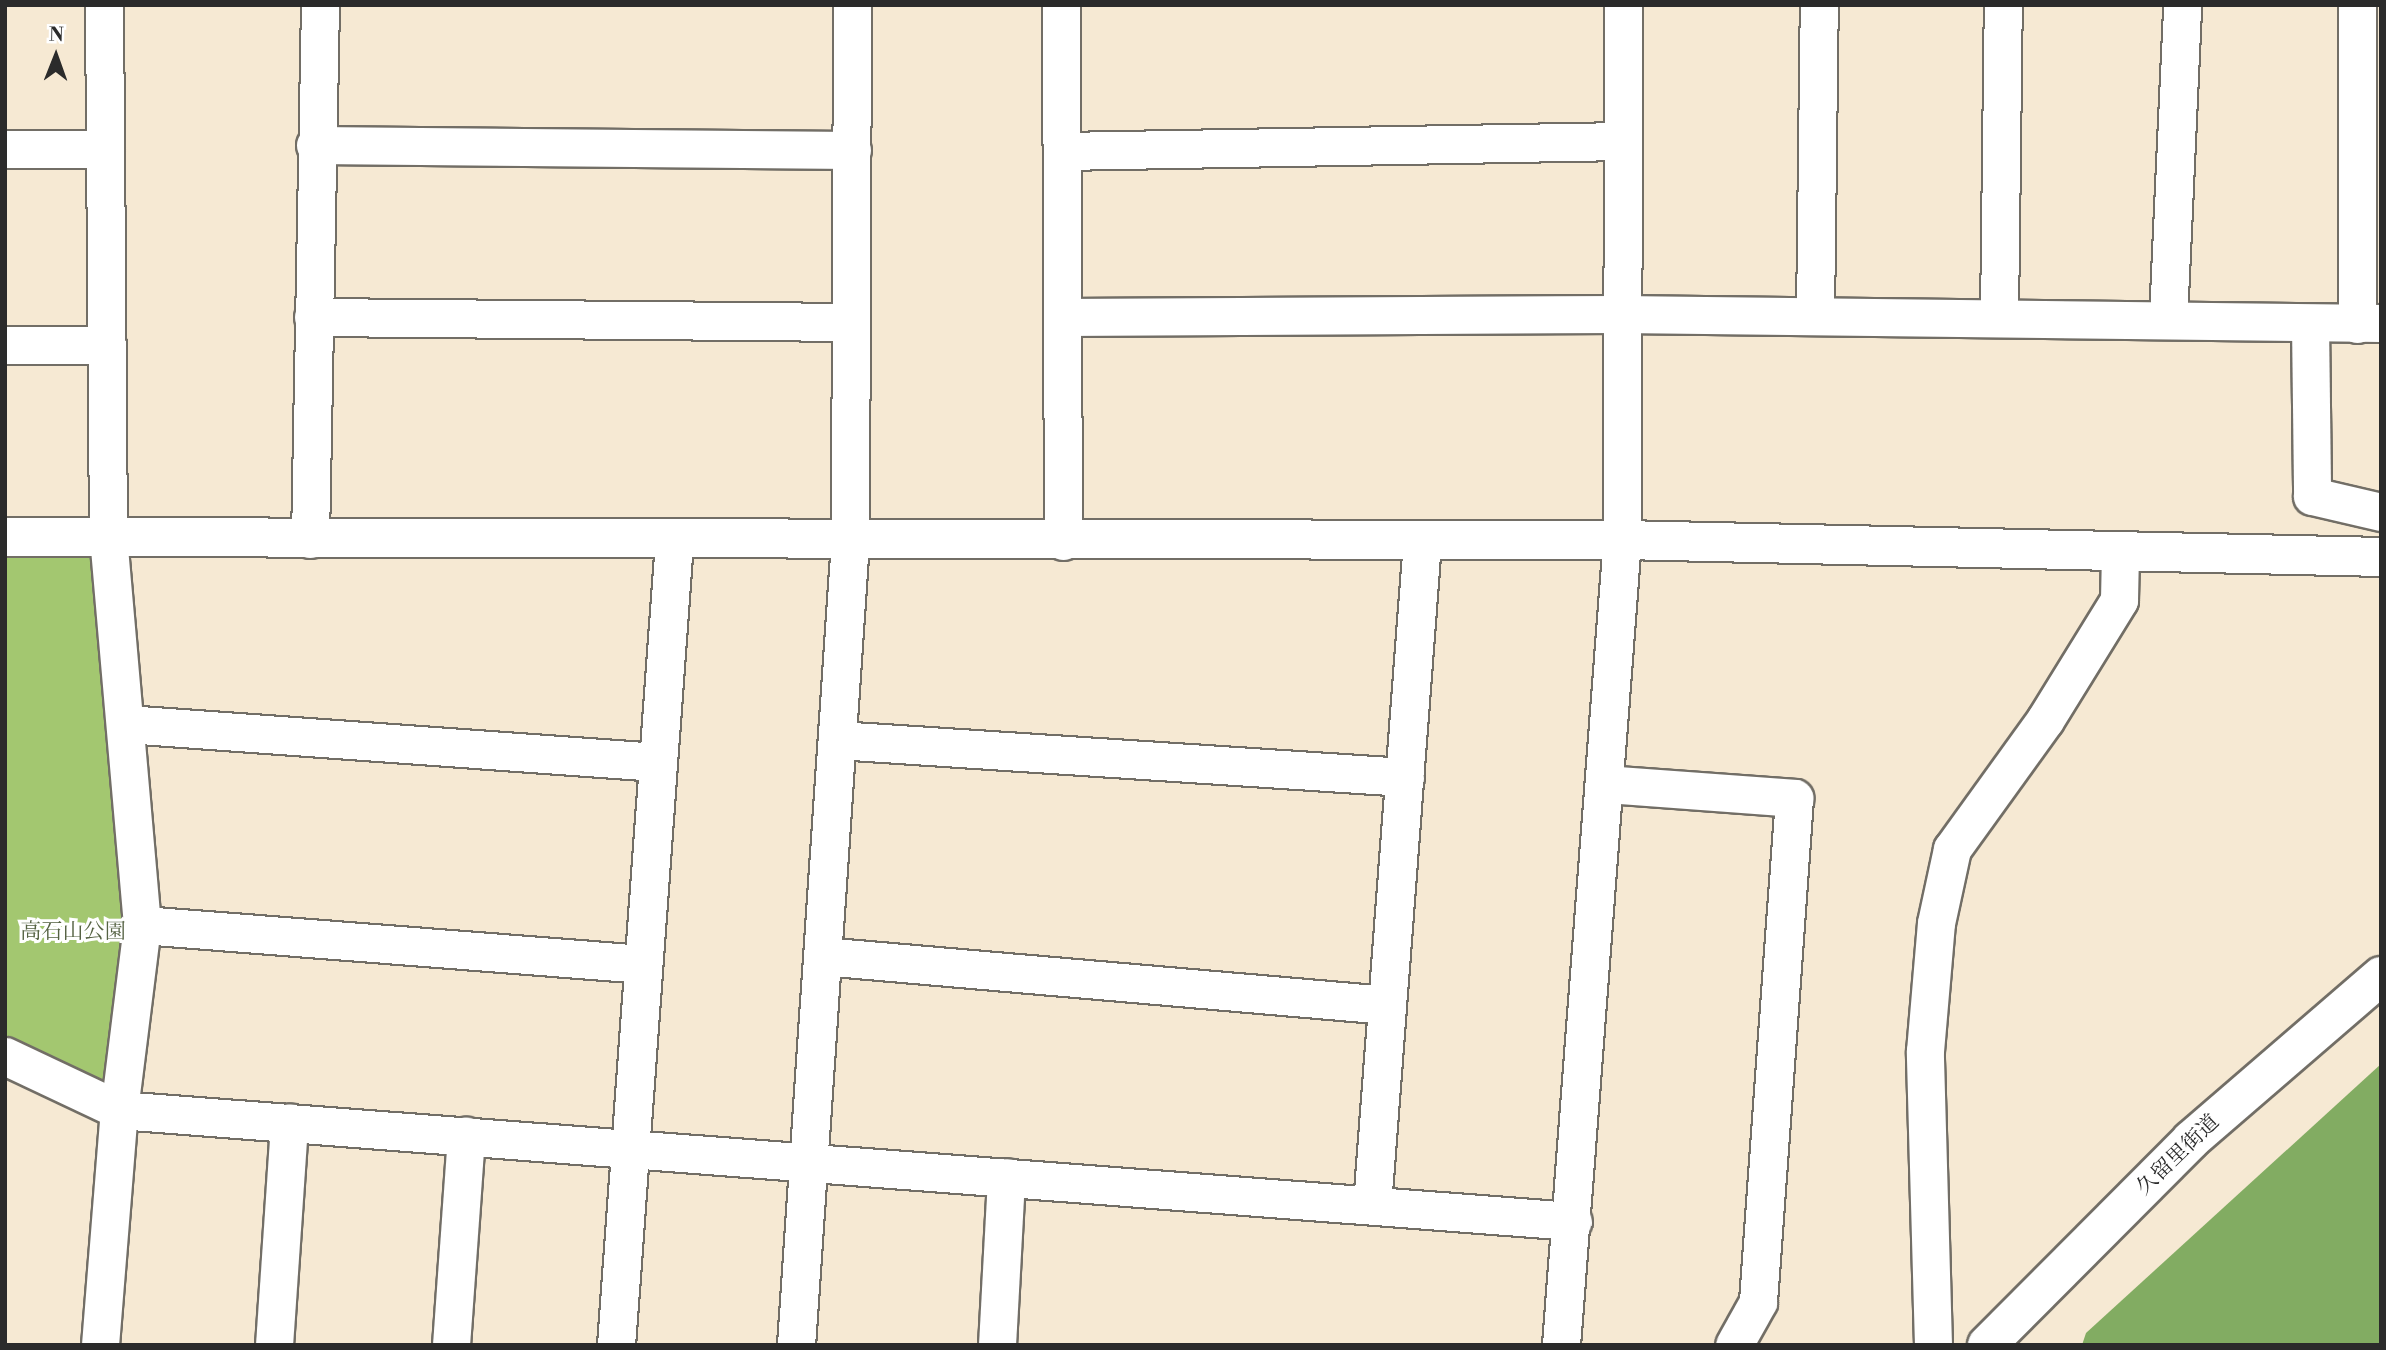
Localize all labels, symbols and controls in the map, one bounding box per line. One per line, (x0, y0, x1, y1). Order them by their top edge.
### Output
north arrow (21, 21, 91, 91)
text: N (49, 23, 64, 47)
park label: 高石山公園 (21, 919, 125, 945)
street label: 久留里街道 (2131, 1109, 2225, 1201)

